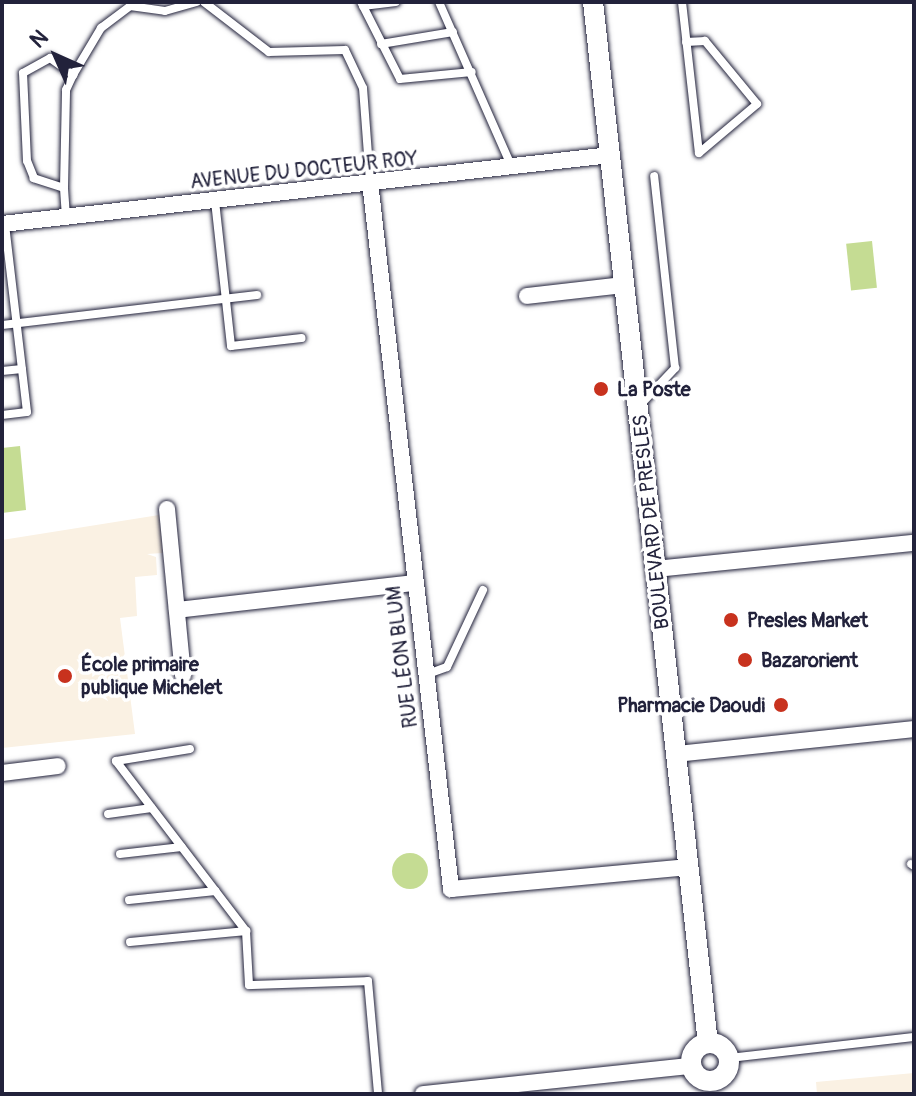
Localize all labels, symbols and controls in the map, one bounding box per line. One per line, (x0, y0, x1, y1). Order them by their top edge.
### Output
north arrow (16, 16, 96, 96)
text: N (24, 24, 54, 54)
street label: AVENUE DU DOCTEUR ROY (189, 146, 419, 194)
place label: La Poste (617, 377, 691, 401)
marker: La Poste (592, 380, 610, 398)
street label: BOULEVARD DE PRESLES (628, 413, 674, 631)
street label: RUE LÉON BLUM (381, 585, 423, 729)
place label: Presles Market (747, 608, 868, 632)
marker: Presles Market (722, 611, 740, 629)
place label: Bazarorient (761, 648, 858, 672)
marker: Bazarorient (736, 651, 754, 669)
place label: École primaire publique Michelet (81, 652, 222, 699)
marker: École primaire publique Michelet (56, 667, 74, 685)
place label: Pharmacie Daoudi (617, 693, 765, 717)
marker: Pharmacie Daoudi (772, 696, 790, 714)

